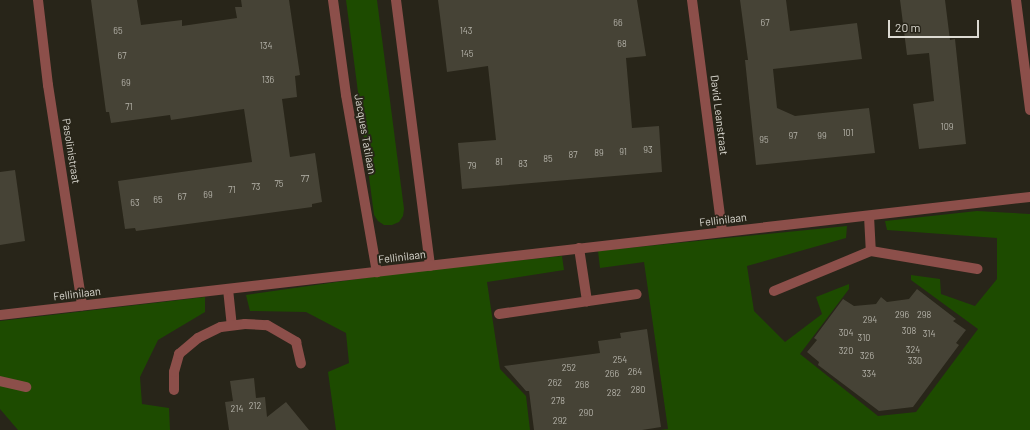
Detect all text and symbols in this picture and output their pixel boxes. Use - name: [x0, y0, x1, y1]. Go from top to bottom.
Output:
- scale bar: [890, 12, 981, 38]
- house number: 66: [613, 18, 623, 28]
- house number: 67: [761, 18, 769, 28]
- text: 20 m: [895, 20, 921, 34]
- house number: 65: [113, 26, 123, 36]
- house number: 143: [460, 26, 472, 36]
- house number: 68: [617, 39, 627, 49]
- house number: 134: [260, 41, 272, 51]
- house number: 145: [461, 49, 473, 59]
- house number: 67: [118, 51, 126, 61]
- street label: David Leanstraat: [708, 74, 730, 156]
- house number: 136: [262, 75, 274, 85]
- house number: 69: [121, 78, 131, 88]
- street label: Jacques Tatilaan: [351, 93, 379, 175]
- house number: 71: [125, 102, 133, 112]
- street label: Pasolinistraat: [59, 117, 83, 185]
- house number: 109: [941, 122, 953, 132]
- house number: 101: [842, 128, 854, 138]
- house number: 97: [789, 131, 797, 141]
- house number: 99: [817, 131, 827, 141]
- house number: 95: [759, 135, 769, 145]
- house number: 93: [643, 145, 653, 155]
- house number: 91: [619, 147, 627, 157]
- house number: 89: [594, 148, 604, 158]
- house number: 87: [569, 150, 577, 160]
- house number: 85: [543, 154, 553, 164]
- house number: 81: [495, 157, 503, 167]
- house number: 83: [518, 159, 528, 169]
- house number: 79: [468, 161, 476, 171]
- house number: 77: [301, 174, 309, 184]
- house number: 75: [275, 179, 283, 189]
- house number: 73: [252, 182, 260, 192]
- house number: 71: [228, 185, 236, 195]
- house number: 69: [203, 190, 213, 200]
- house number: 67: [178, 192, 186, 202]
- house number: 65: [153, 195, 163, 205]
- house number: 63: [130, 198, 140, 208]
- street label: Fellinilaan: [698, 211, 748, 229]
- street label: Fellinilaan: [377, 248, 427, 266]
- street label: Fellinilaan: [52, 285, 102, 303]
- house number: 296: [895, 310, 909, 320]
- house number: 298: [917, 310, 931, 320]
- house number: 294: [863, 315, 877, 325]
- house number: 308: [902, 326, 916, 336]
- house number: 304: [839, 328, 853, 338]
- house number: 314: [923, 329, 935, 339]
- house number: 310: [858, 333, 870, 343]
- house number: 324: [906, 345, 920, 355]
- house number: 320: [839, 346, 853, 356]
- house number: 326: [860, 351, 874, 361]
- house number: 254: [613, 355, 627, 365]
- house number: 330: [908, 356, 922, 366]
- house number: 252: [562, 363, 576, 373]
- house number: 264: [628, 367, 642, 377]
- house number: 266: [605, 369, 619, 379]
- house number: 334: [862, 369, 876, 379]
- house number: 262: [548, 378, 562, 388]
- house number: 268: [575, 380, 589, 390]
- house number: 280: [631, 385, 645, 395]
- house number: 282: [607, 388, 621, 398]
- house number: 278: [551, 396, 565, 406]
- house number: 212: [249, 401, 261, 411]
- house number: 214: [231, 404, 243, 414]
- house number: 290: [579, 408, 593, 418]
- house number: 292: [553, 416, 567, 426]

